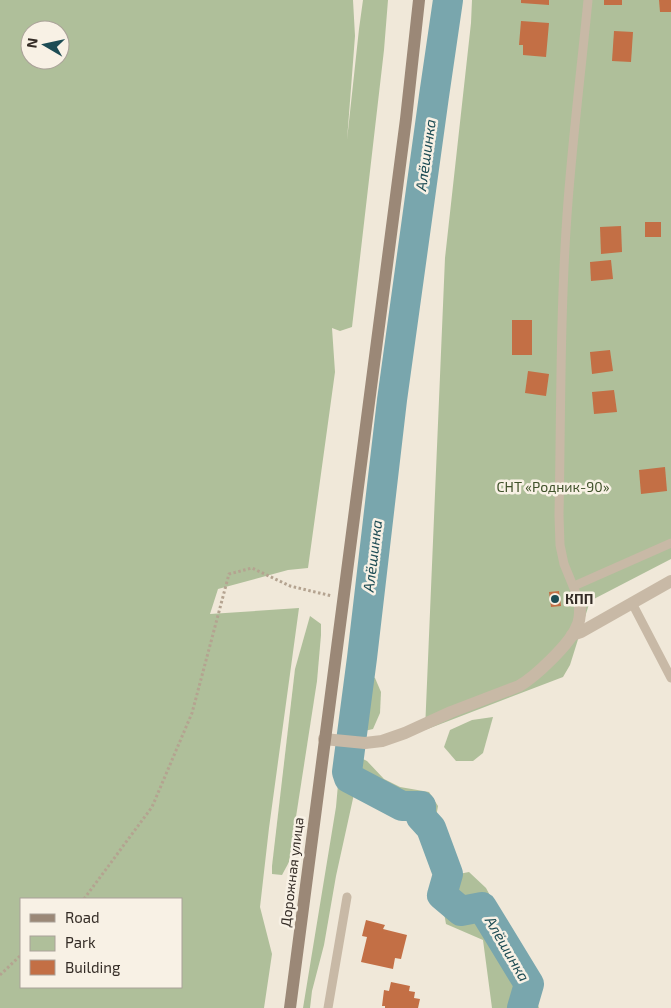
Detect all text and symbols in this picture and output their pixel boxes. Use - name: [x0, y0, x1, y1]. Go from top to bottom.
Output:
- north arrow: [20, 20, 70, 70]
- text: N: [22, 37, 41, 49]
- water label: Алёшинка: [411, 118, 439, 193]
- park label: СНТ «Родник-90»: [497, 478, 610, 495]
- water label: Алёшинка: [359, 519, 385, 594]
- place label: КПП: [565, 590, 593, 607]
- marker: КПП: [549, 593, 561, 605]
- street label: Дорожная улица: [276, 816, 307, 928]
- legend: [20, 898, 182, 988]
- text: Road: [65, 908, 100, 926]
- water label: Алёшинка: [481, 912, 534, 984]
- text: Park: [65, 933, 96, 951]
- text: Building: [65, 958, 121, 976]

